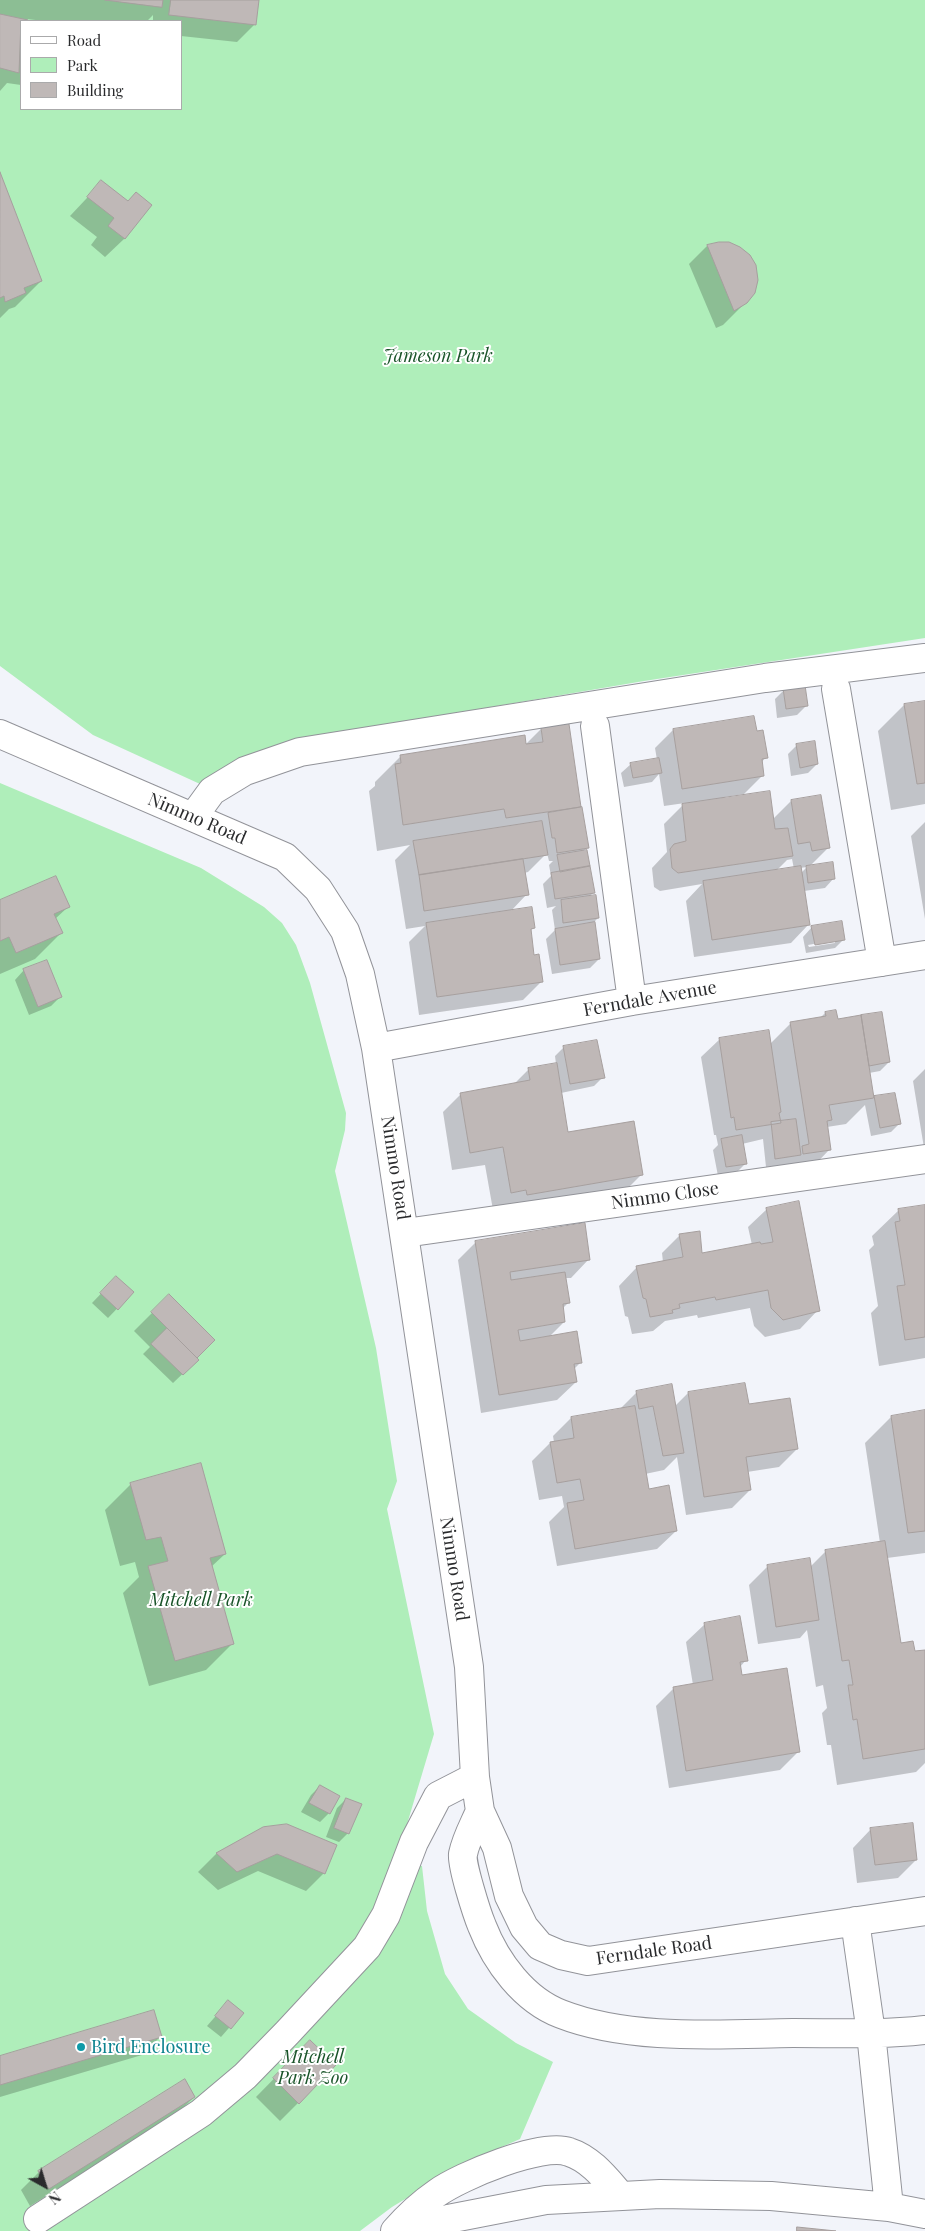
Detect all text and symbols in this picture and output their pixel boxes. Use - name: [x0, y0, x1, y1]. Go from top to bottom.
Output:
- legend: [20, 20, 182, 110]
- text: Road: [67, 30, 101, 50]
- text: Park: [67, 55, 98, 75]
- text: Building: [67, 80, 123, 100]
- park label: Jameson Park: [383, 345, 493, 367]
- street label: Nimmo Road: [144, 789, 250, 849]
- street label: Ferndale Avenue: [582, 977, 718, 1021]
- street label: Nimmo Road: [376, 1114, 414, 1222]
- street label: Nimmo Close: [610, 1178, 720, 1214]
- street label: Nimmo Road: [435, 1515, 473, 1623]
- park label: Mitchell Park: [149, 1589, 253, 1611]
- street label: Ferndale Road: [595, 1932, 713, 1970]
- place label: Bird Enclosure: [91, 2036, 211, 2058]
- marker: Bird Enclosure: [75, 2041, 87, 2053]
- park label: Mitchell Park Zoo: [278, 2046, 348, 2088]
- north arrow: [20, 2161, 70, 2211]
- text: N: [45, 2187, 65, 2209]

